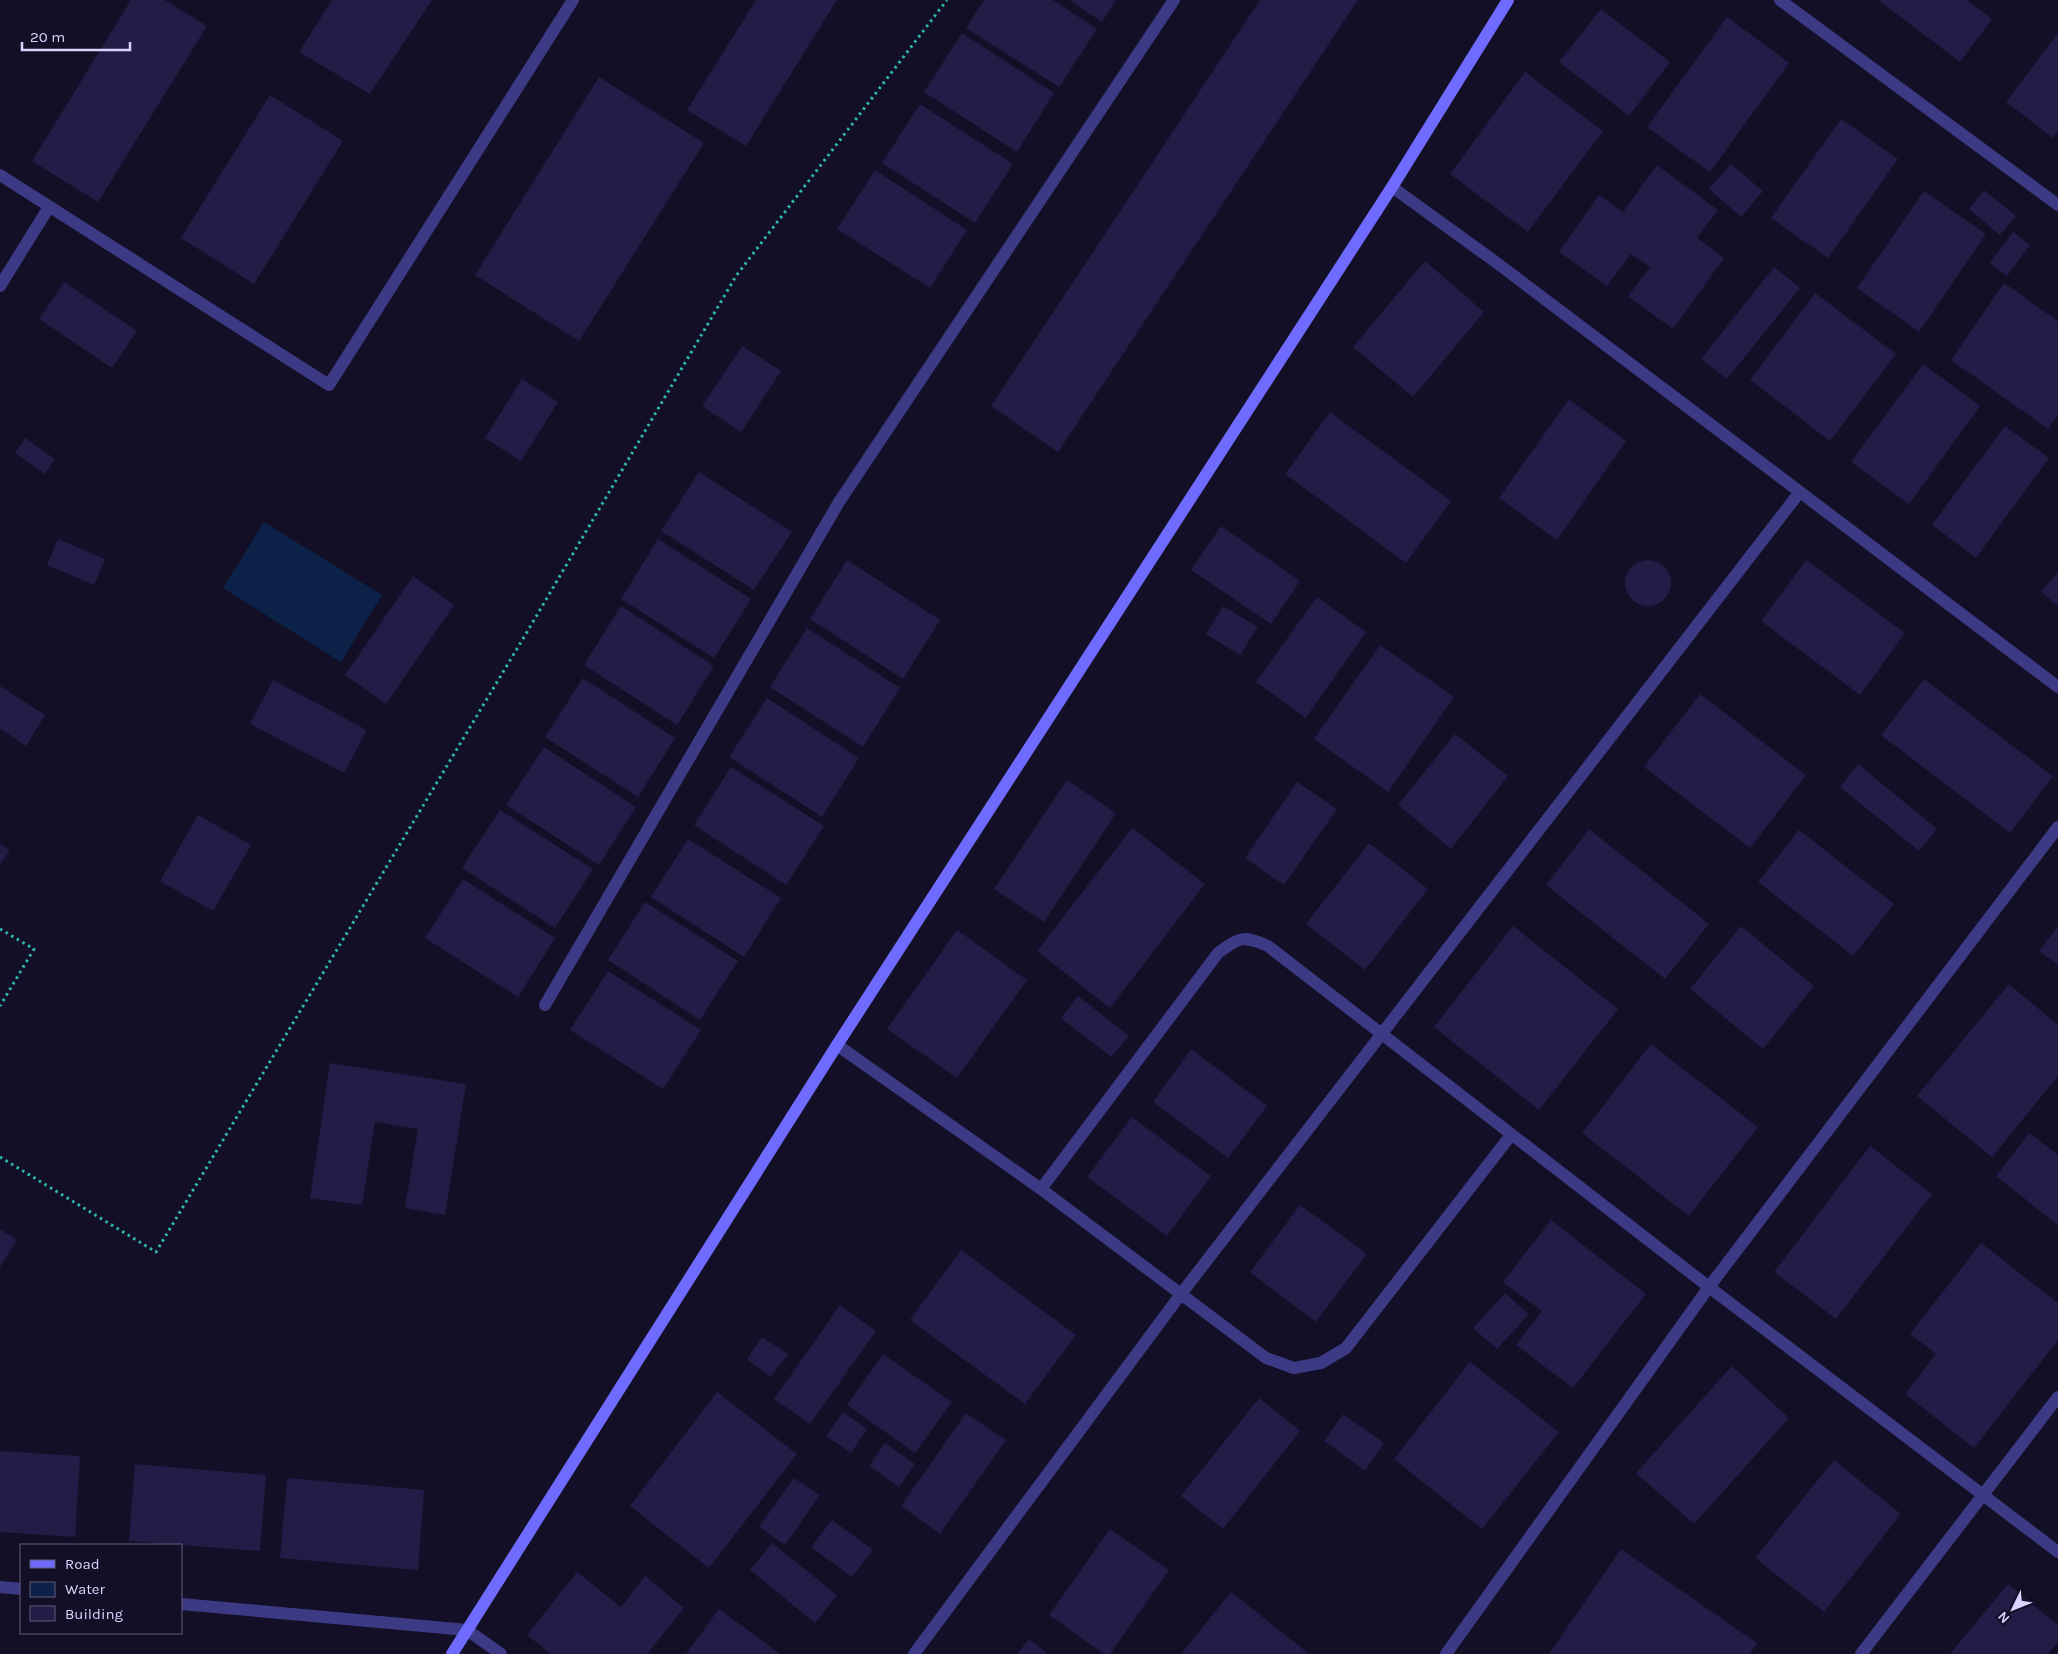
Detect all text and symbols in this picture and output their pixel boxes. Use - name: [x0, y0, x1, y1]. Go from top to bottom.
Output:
- scale bar: [22, 20, 130, 52]
- text: 20 m: [30, 28, 65, 46]
- legend: [20, 1544, 182, 1634]
- text: Road: [65, 1555, 100, 1573]
- text: Water: [65, 1580, 106, 1598]
- north arrow: [1988, 1584, 2038, 1634]
- text: Building: [65, 1605, 123, 1623]
- text: N: [1994, 1608, 2014, 1627]

